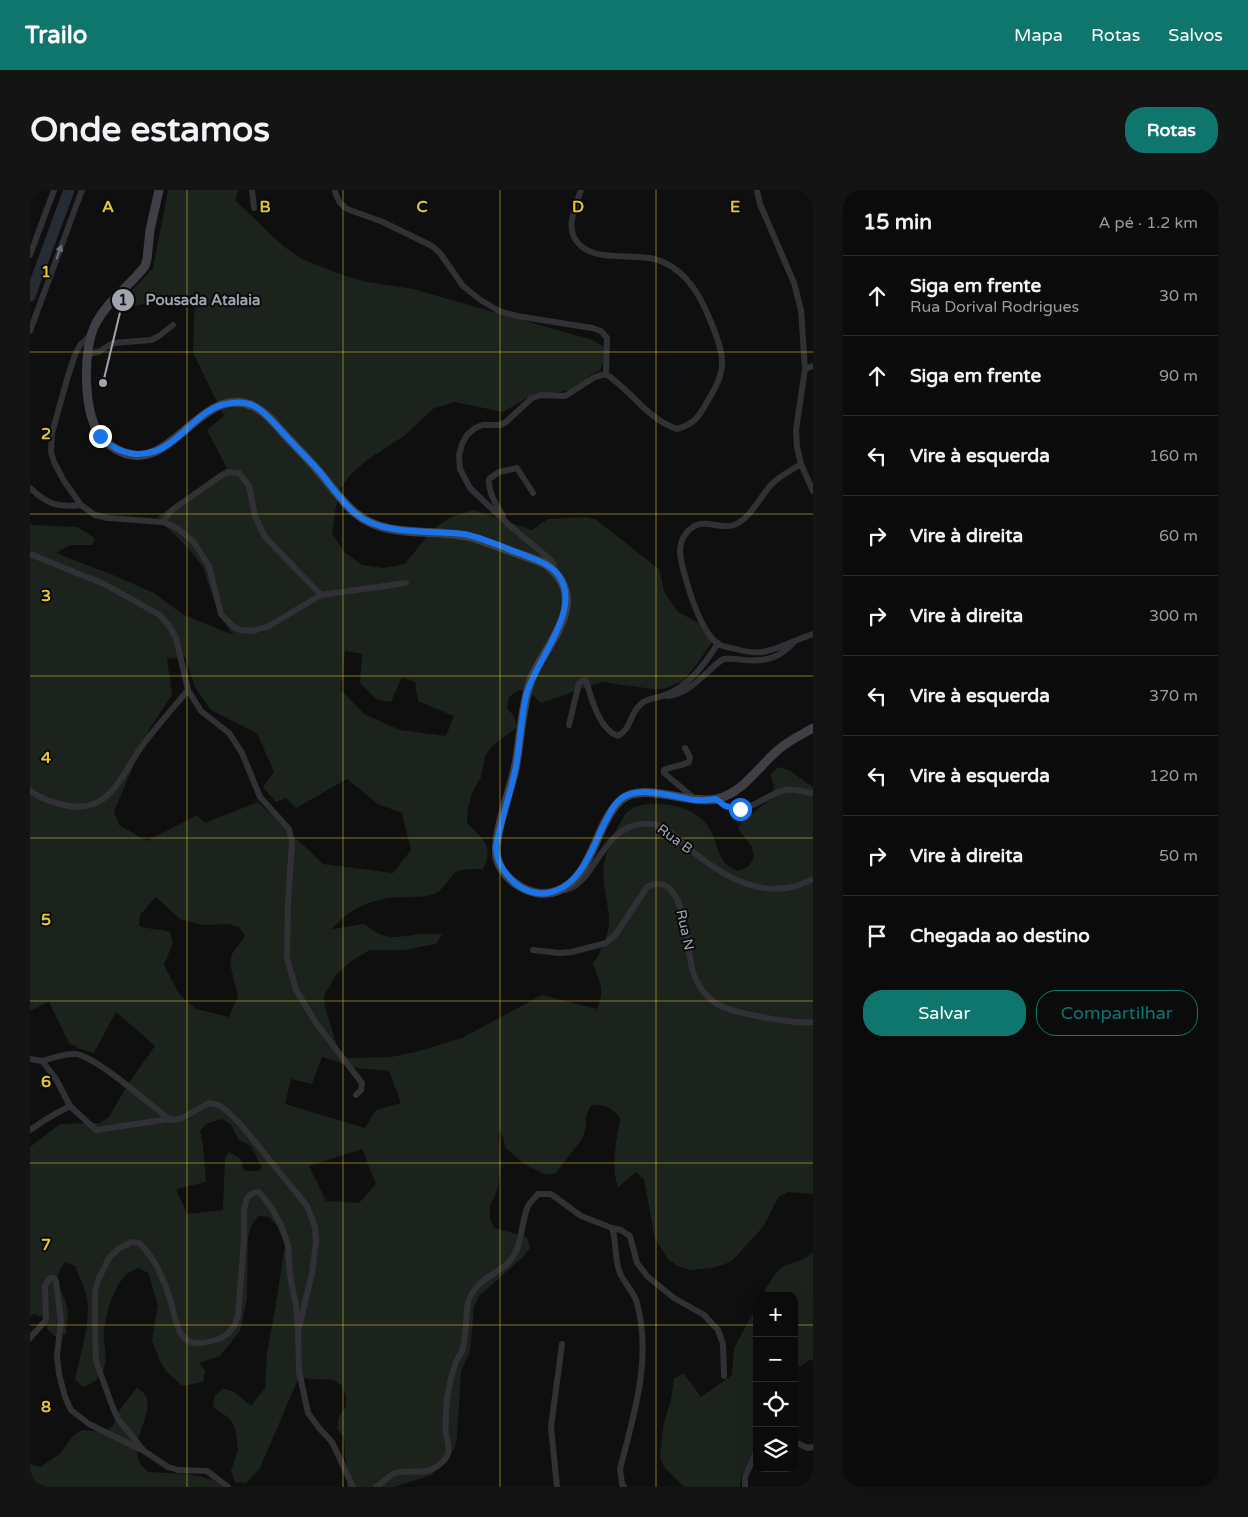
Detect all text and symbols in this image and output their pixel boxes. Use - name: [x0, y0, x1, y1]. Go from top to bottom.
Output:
- text: Trailo: [25, 21, 87, 50]
- text: Mapa: [1014, 24, 1063, 46]
- text: Rotas: [1091, 24, 1140, 46]
- text: Salvos: [1168, 24, 1223, 46]
- button: Rotas: [1125, 107, 1218, 153]
- text: Onde estamos: [30, 109, 270, 151]
- text: A: [102, 197, 114, 217]
- text: B: [259, 197, 271, 217]
- text: C: [416, 197, 428, 217]
- text: D: [572, 197, 584, 217]
- text: E: [730, 197, 740, 217]
- text: 15 min: [863, 210, 932, 235]
- text: A pé · 1.2 km: [1098, 213, 1198, 233]
- one-way arrow: [56, 245, 63, 260]
- text: 1: [41, 262, 51, 282]
- text: Siga em frente: [910, 275, 1041, 297]
- icon: ahead: [863, 282, 891, 310]
- callout: Pousada Atalaia: [110, 285, 270, 315]
- text: 30 m: [1159, 286, 1198, 306]
- text: 1: [118, 291, 128, 309]
- text: Pousada Atalaia: [146, 291, 260, 309]
- text: Rua Dorival Rodrigues: [910, 297, 1079, 317]
- icon: ahead: [863, 362, 891, 390]
- text: Siga em frente: [910, 365, 1041, 387]
- text: 90 m: [1159, 366, 1198, 386]
- text: 2: [41, 424, 51, 444]
- route end: [89, 425, 112, 448]
- icon: left: [863, 442, 891, 470]
- text: Vire à esquerda: [910, 445, 1050, 467]
- text: 160 m: [1149, 446, 1198, 466]
- icon: right: [863, 522, 891, 550]
- text: Vire à direita: [910, 525, 1023, 547]
- text: 60 m: [1159, 526, 1198, 546]
- text: 3: [41, 586, 51, 606]
- icon: right: [863, 602, 891, 630]
- text: Vire à direita: [910, 605, 1023, 627]
- text: 300 m: [1149, 606, 1198, 626]
- icon: left: [863, 682, 891, 710]
- text: Vire à esquerda: [910, 685, 1050, 707]
- text: 370 m: [1149, 686, 1198, 706]
- text: 4: [41, 748, 51, 768]
- icon: left: [863, 762, 891, 790]
- text: Vire à esquerda: [910, 765, 1050, 787]
- text: 120 m: [1149, 766, 1198, 786]
- route start: [729, 798, 752, 821]
- street label: Rua B: [654, 820, 696, 858]
- icon: right: [863, 842, 891, 870]
- text: Vire à direita: [910, 845, 1023, 867]
- text: 50 m: [1159, 846, 1198, 866]
- street label: Rua N: [672, 908, 698, 952]
- text: 5: [41, 910, 51, 930]
- icon: arrive: [863, 922, 891, 950]
- text: Chegada ao destino: [910, 925, 1090, 947]
- button: Salvar: [863, 990, 1026, 1036]
- button: Compartilhar: [1036, 990, 1198, 1036]
- text: 6: [41, 1072, 51, 1092]
- text: 7: [41, 1235, 51, 1255]
- map controls: [753, 1292, 798, 1472]
- button: +: [753, 1292, 798, 1337]
- button: −: [753, 1337, 798, 1382]
- button: locate: [753, 1382, 798, 1427]
- text: 8: [41, 1397, 51, 1417]
- button: layers: [753, 1427, 798, 1472]

